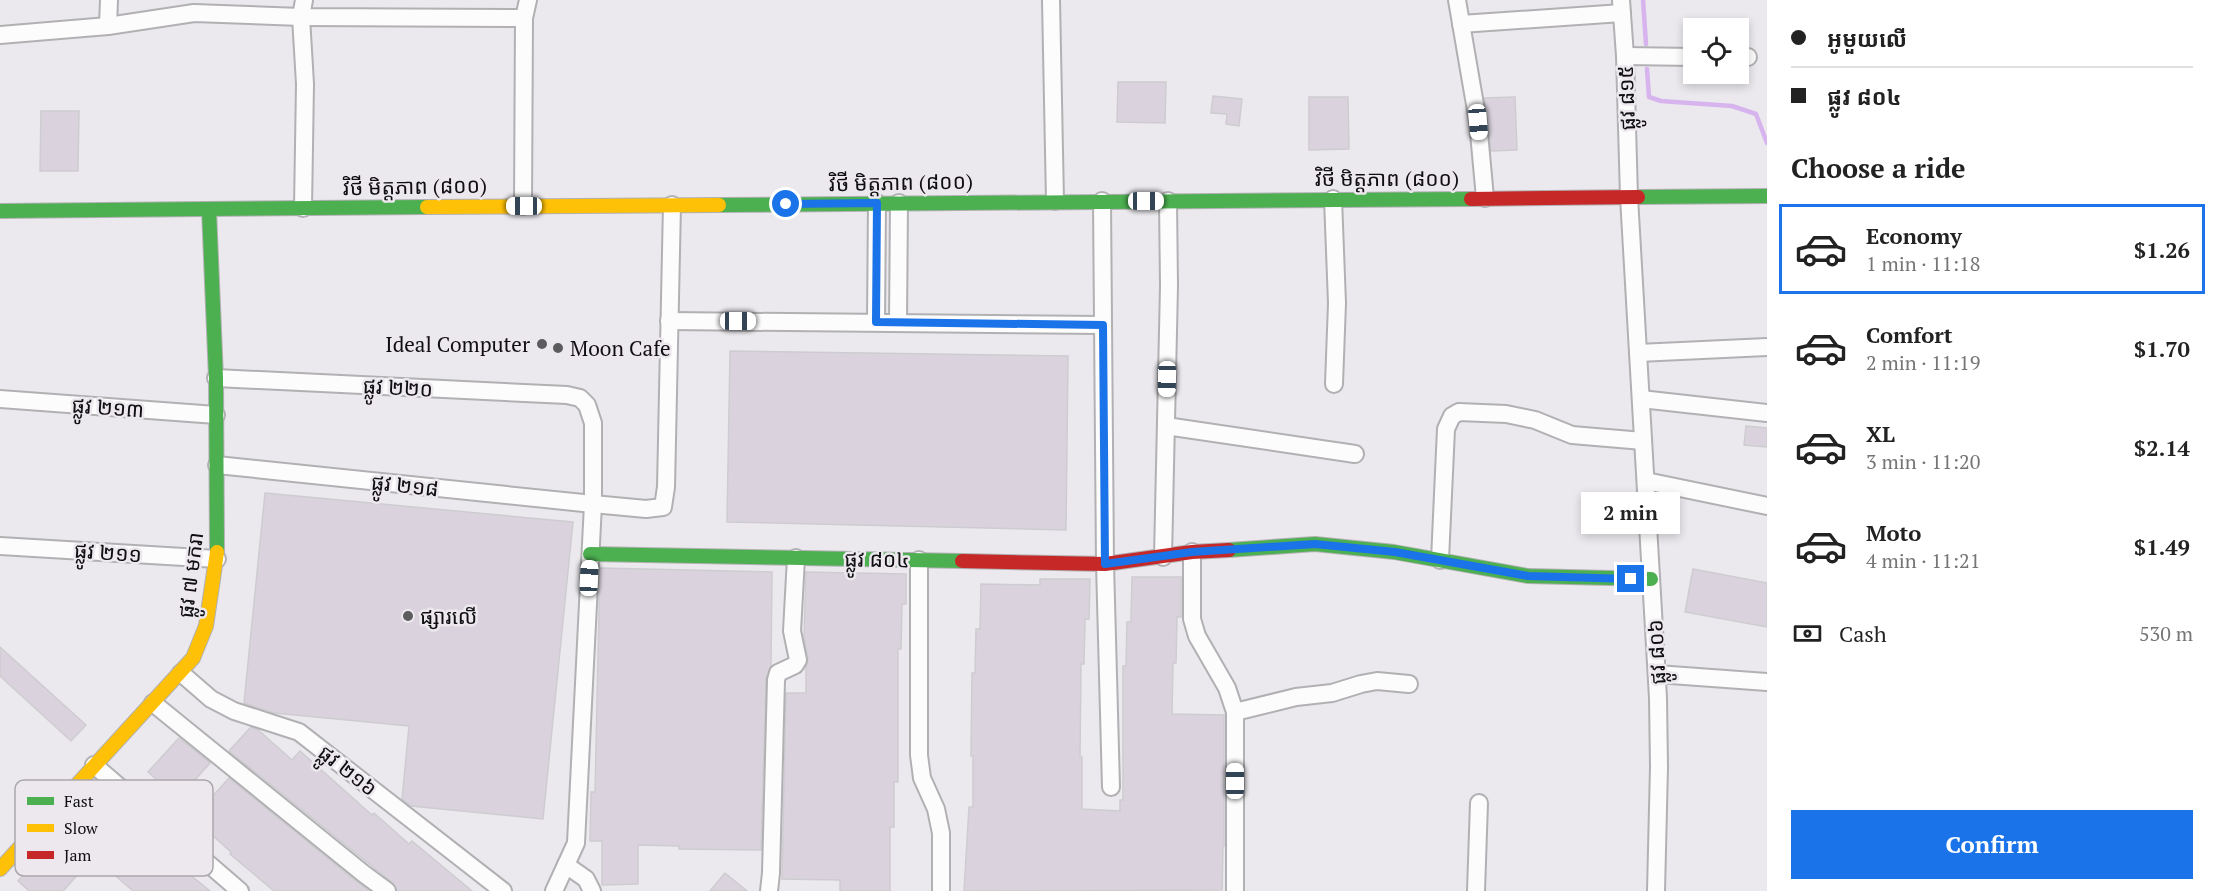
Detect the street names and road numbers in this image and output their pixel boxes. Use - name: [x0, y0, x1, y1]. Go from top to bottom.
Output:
- street label: ផ្លូវ ៨១៥: [1611, 65, 1647, 131]
- street label: វិថី មិត្តភាព (៨០០): [1314, 164, 1459, 193]
- street label: វិថី មិត្តភាព (៨០០): [828, 167, 973, 198]
- street label: វិថី មិត្តភាព (៨០០): [342, 171, 487, 202]
- street label: ផ្លូវ ២២០: [362, 371, 434, 409]
- street label: ផ្លូវ ២១៣: [70, 391, 145, 430]
- street label: ផ្លូវ ២១៨: [369, 468, 440, 509]
- street label: ផ្លូវ ៧ មករា: [171, 530, 215, 620]
- street label: ផ្លូវ ២១១: [73, 536, 143, 575]
- street label: ផ្លូវ ៨០៤: [844, 544, 910, 580]
- street label: ផ្លូវ ៨០៦: [1640, 618, 1678, 685]
- street label: ផ្លូវ ២១៦: [309, 738, 383, 807]

